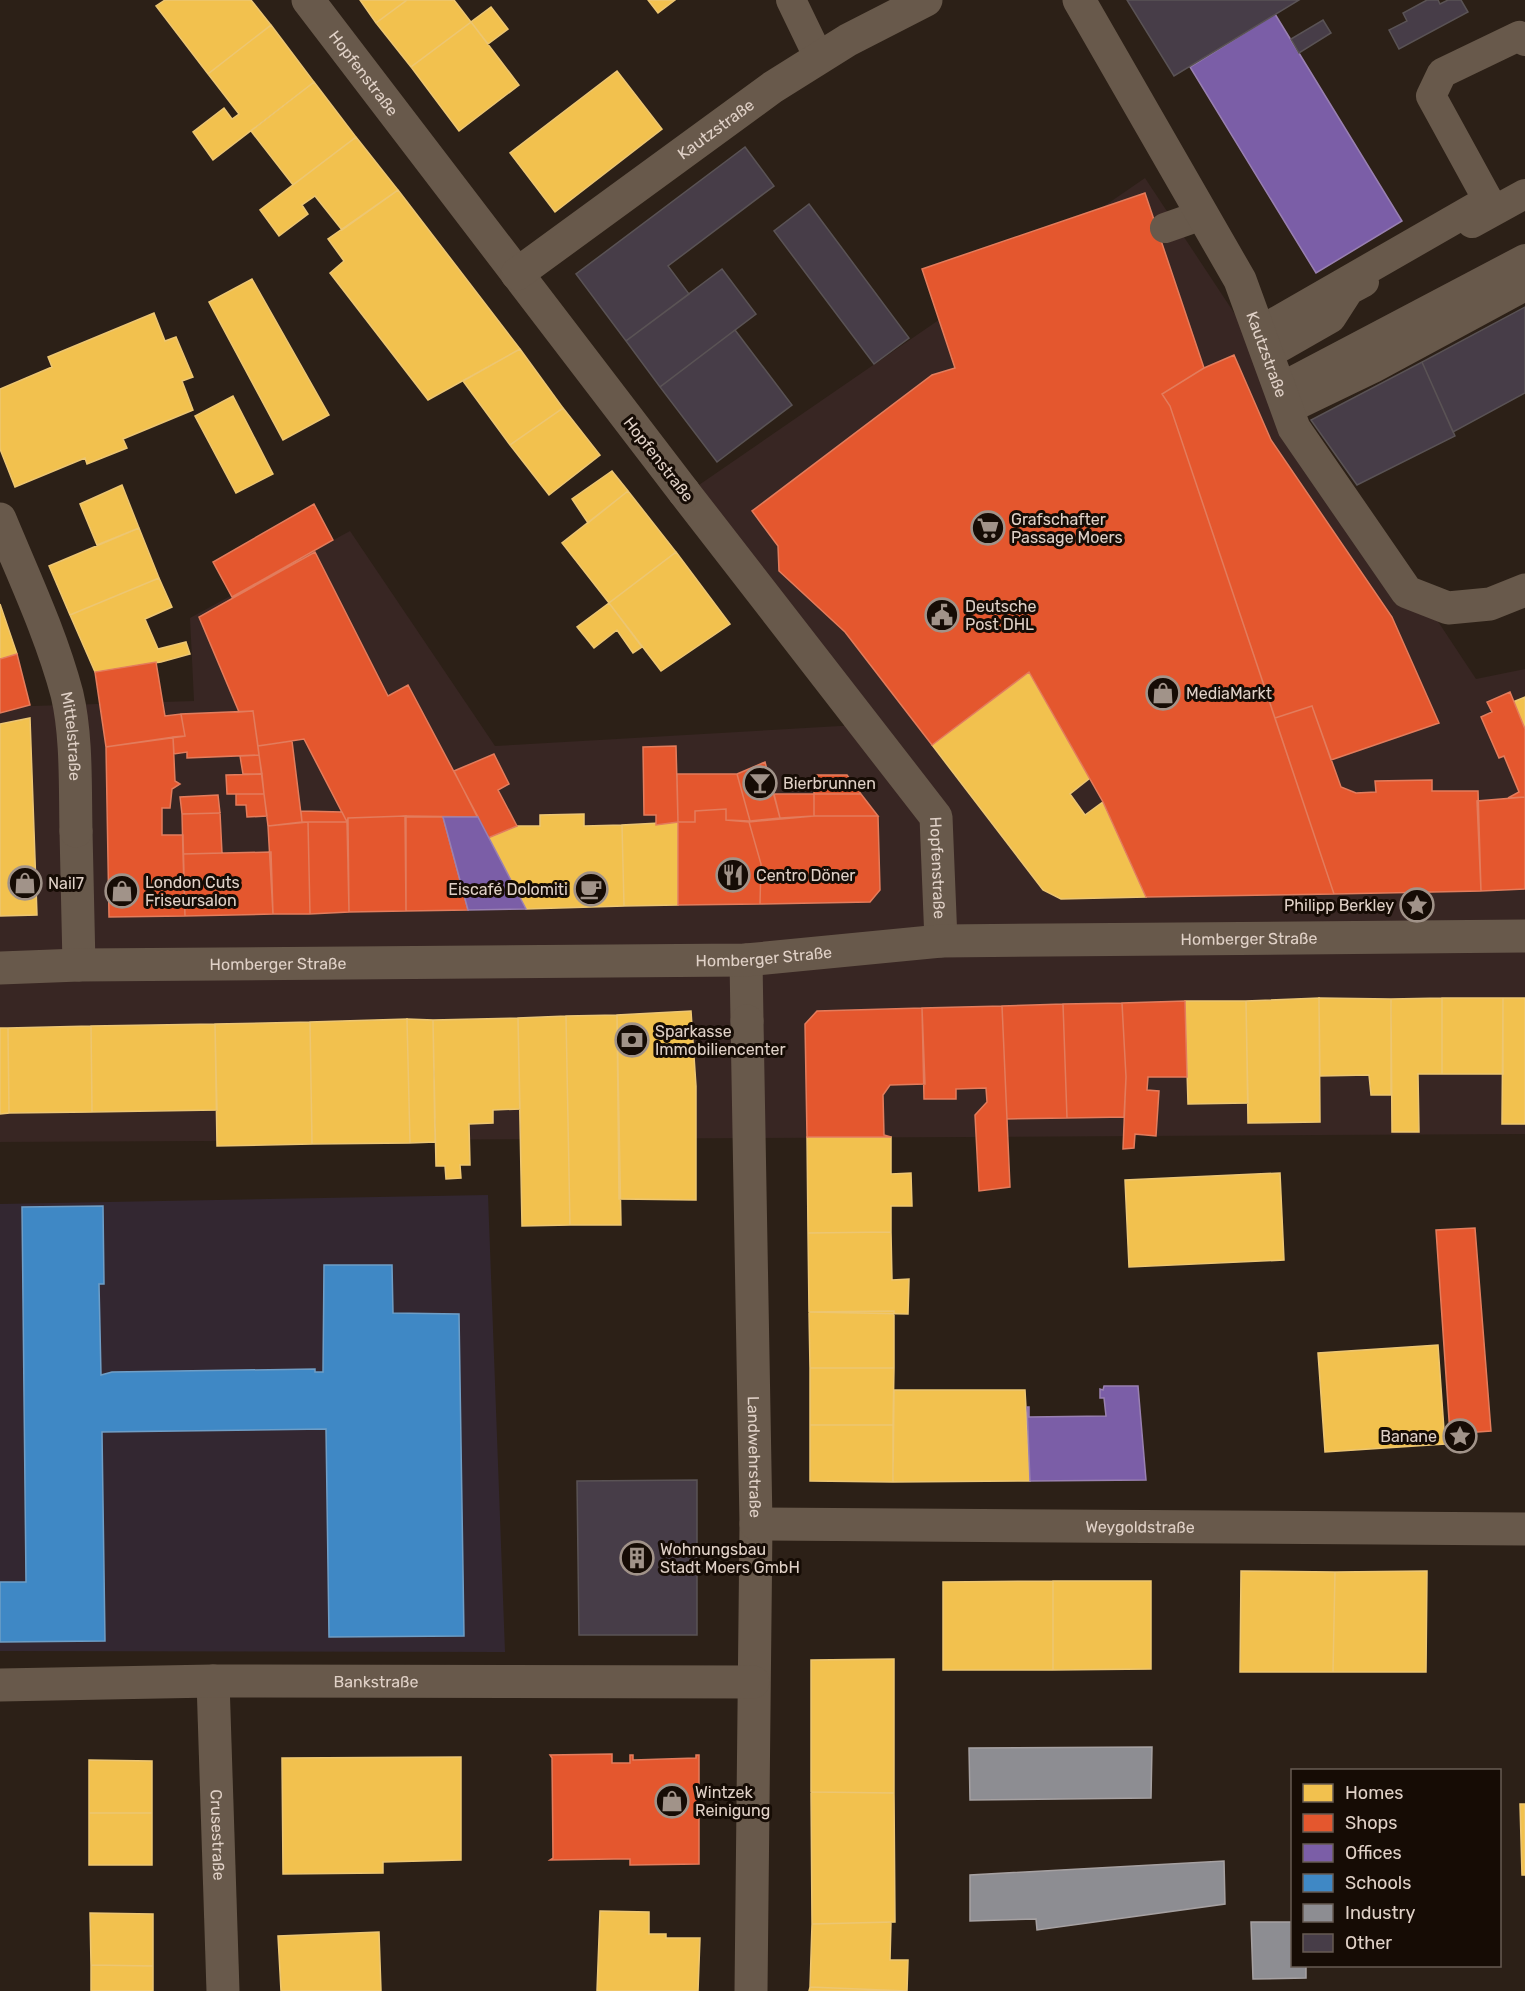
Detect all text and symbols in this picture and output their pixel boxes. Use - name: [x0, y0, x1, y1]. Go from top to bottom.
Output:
- street label: Hopfenstraße: [325, 27, 402, 120]
- street label: Kautzstraße: [674, 95, 758, 164]
- street label: Kautzstraße: [1242, 309, 1291, 400]
- street label: Hopfenstraße: [620, 413, 698, 505]
- supermarket icon: Grafschafter Passage Moers: [970, 510, 1006, 546]
- place label: Grafschafter Passage Moers: [1011, 510, 1123, 547]
- public building icon: Deutsche Post DHL: [924, 597, 960, 633]
- place label: Deutsche Post DHL: [965, 597, 1037, 634]
- shop icon: MediaMarkt: [1145, 675, 1181, 711]
- place label: MediaMarkt: [1186, 684, 1272, 703]
- street label: Mittelstraße: [57, 690, 84, 781]
- bar icon: Bierbrunnen: [742, 765, 778, 801]
- place label: Bierbrunnen: [783, 774, 876, 793]
- street label: Hopfenstraße: [926, 816, 949, 919]
- restaurant icon: Centro Döner: [715, 857, 751, 893]
- shop icon: Nail7: [7, 865, 43, 901]
- place label: Centro Döner: [756, 866, 855, 885]
- cafe icon: Eiscafé Dolomiti: [573, 871, 609, 907]
- shop icon: London Cuts Friseursalon: [104, 873, 140, 909]
- place label: London Cuts Friseursalon: [145, 873, 240, 910]
- place label: Nail7: [48, 874, 84, 893]
- place label: Eiscafé Dolomiti: [448, 880, 568, 899]
- place icon: Philipp Berkley: [1399, 887, 1435, 923]
- place label: Philipp Berkley: [1284, 896, 1394, 915]
- street label: Homberger Straße: [1180, 929, 1318, 949]
- street label: Homberger Straße: [695, 943, 833, 970]
- street label: Homberger Straße: [209, 954, 346, 974]
- bank icon: Sparkasse Immobiliencenter: [614, 1022, 650, 1058]
- place label: Sparkasse Immobiliencenter: [655, 1022, 785, 1059]
- street label: Landwehrstraße: [744, 1396, 765, 1518]
- place icon: Banane: [1442, 1418, 1478, 1454]
- place label: Banane: [1380, 1427, 1437, 1446]
- street label: Weygoldstraße: [1085, 1517, 1195, 1537]
- building icon: Wohnungsbau Stadt Moers GmbH: [619, 1540, 655, 1576]
- place label: Wohnungsbau Stadt Moers GmbH: [660, 1540, 800, 1577]
- street label: Bankstraße: [333, 1672, 419, 1691]
- legend: [1291, 1769, 1501, 1967]
- text: Homes: [1345, 1782, 1403, 1804]
- shop icon: Wintzek Reinigung: [654, 1783, 690, 1819]
- place label: Wintzek Reinigung: [695, 1783, 770, 1820]
- street label: Crusestraße: [207, 1789, 228, 1881]
- text: Shops: [1345, 1812, 1397, 1834]
- text: Offices: [1345, 1842, 1402, 1864]
- text: Schools: [1345, 1872, 1411, 1894]
- text: Industry: [1345, 1902, 1415, 1924]
- text: Other: [1345, 1932, 1392, 1954]

